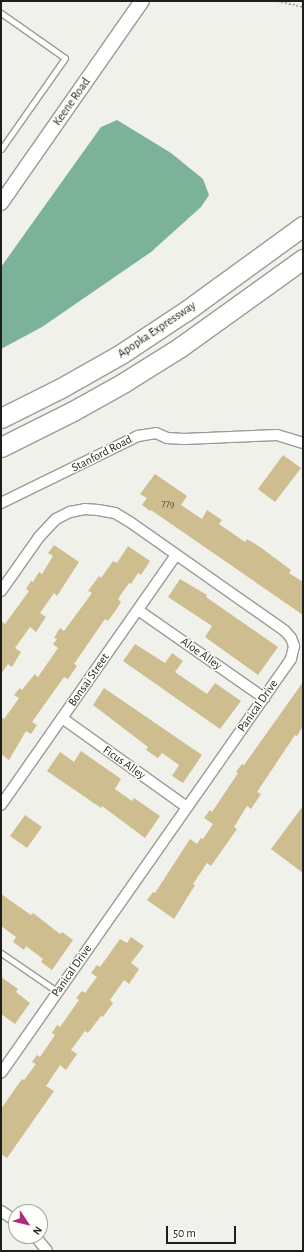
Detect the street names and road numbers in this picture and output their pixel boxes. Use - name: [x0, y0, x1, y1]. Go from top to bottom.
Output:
- street label: Keene Road: [50, 75, 94, 129]
- street label: Apopka Expressway: [115, 299, 199, 361]
- street label: Stanford Road: [69, 433, 135, 475]
- street label: Aloe Alley: [178, 635, 224, 673]
- street label: Bonsai Street: [65, 651, 113, 709]
- street label: Panical Drive: [235, 677, 281, 735]
- street label: Ficus Alley: [100, 743, 148, 783]
- street label: Panical Drive: [49, 942, 95, 1000]

